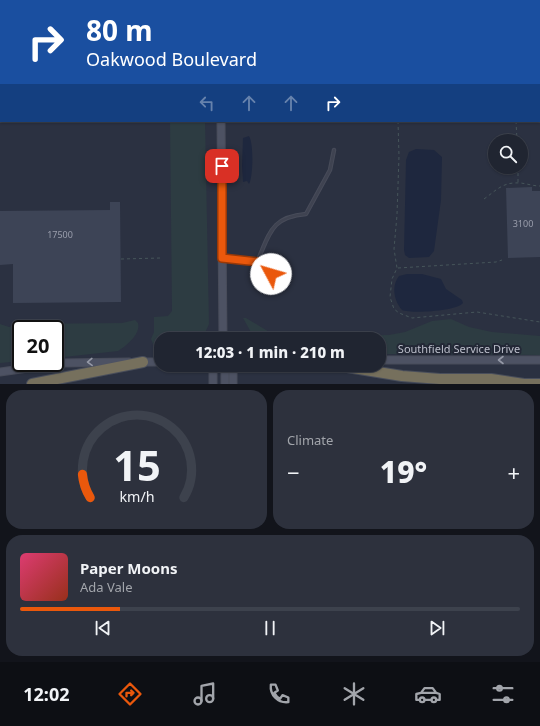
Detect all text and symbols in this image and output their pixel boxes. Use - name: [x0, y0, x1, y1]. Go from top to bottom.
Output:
- text: 80 m: [86, 11, 153, 49]
- icon: right: [20, 16, 72, 68]
- text: Oakwood Boulevard: [86, 47, 257, 71]
- icon: left: [196, 92, 218, 114]
- icon: ahead: [238, 92, 260, 114]
- icon: ahead: [280, 92, 302, 114]
- icon: right: [322, 92, 344, 114]
- map controls: [488, 134, 528, 174]
- button: search: [488, 134, 528, 174]
- pin: [205, 149, 239, 183]
- icon: arrive: [211, 155, 233, 177]
- house number: 3100: [513, 217, 533, 230]
- house number: 17500: [47, 228, 73, 241]
- position arrow: [250, 253, 292, 295]
- speed limit sign: 20: [12, 320, 64, 372]
- street label: Southfield Service Drive: [398, 341, 520, 356]
- text: 12:03 · 1 min · 210 m: [195, 342, 345, 362]
- one-way arrow: [498, 356, 504, 364]
- one-way arrow: [87, 357, 93, 366]
- text: Climate: [287, 431, 333, 449]
- text: 15: [113, 436, 160, 492]
- text: 19°: [380, 451, 427, 492]
- text: −: [287, 457, 300, 487]
- text: +: [507, 457, 520, 487]
- text: km/h: [119, 486, 154, 505]
- text: Paper Moons: [80, 558, 178, 578]
- text: Ada Vale: [80, 578, 133, 596]
- icon: previous: [92, 617, 114, 639]
- icon: pause: [259, 617, 281, 639]
- icon: next: [426, 617, 448, 639]
- icon: directions: [116, 680, 144, 708]
- icon: music: [191, 680, 219, 708]
- icon: phone: [265, 680, 293, 708]
- icon: climate: [340, 680, 368, 708]
- icon: car: [414, 680, 442, 708]
- icon: filters: [489, 680, 517, 708]
- text: 12:02: [23, 682, 70, 706]

